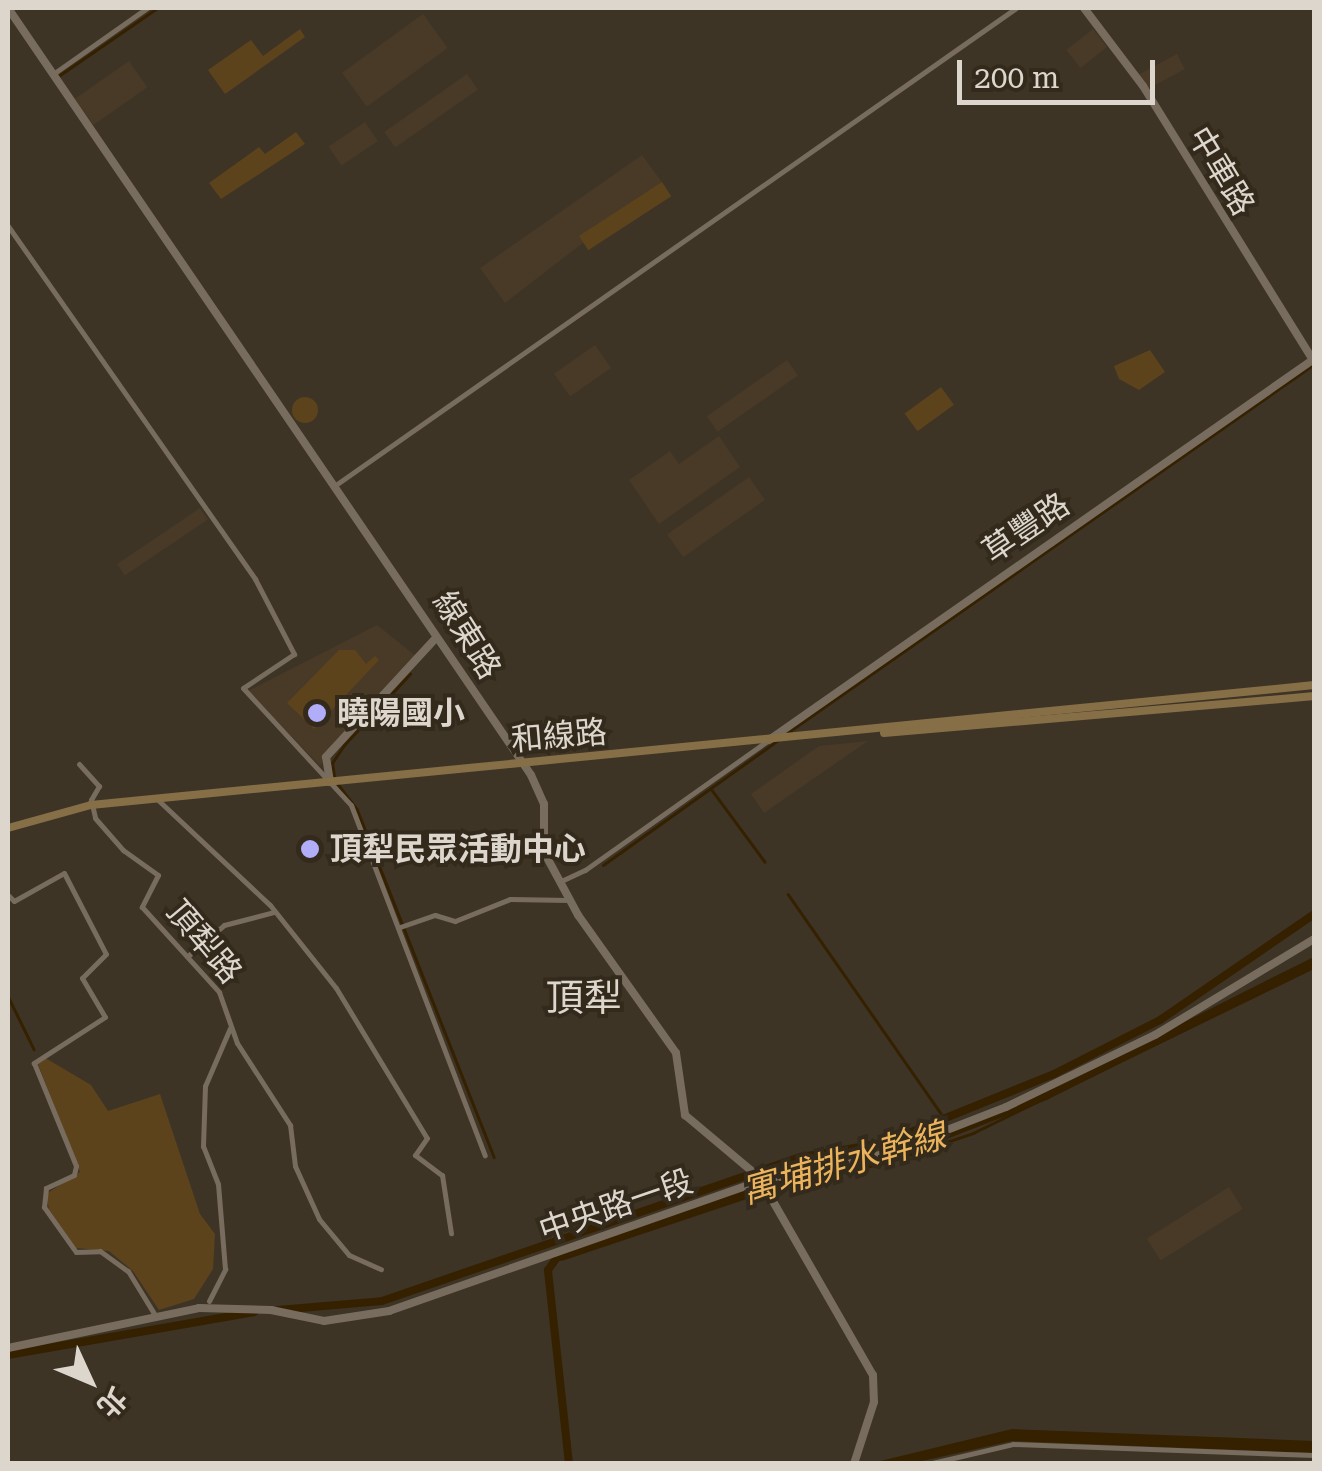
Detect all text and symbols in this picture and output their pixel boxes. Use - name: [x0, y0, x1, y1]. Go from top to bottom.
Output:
- scale bar: [962, 40, 1160, 102]
- text: 200 m: [974, 60, 1059, 95]
- street label: 中車路: [1180, 120, 1262, 222]
- street label: 草豐路: [975, 485, 1077, 571]
- street label: 線東路: [425, 584, 509, 686]
- place label: 曉陽國小: [337, 694, 465, 732]
- marker: 曉陽國小: [306, 702, 328, 724]
- street label: 和線路: [510, 713, 608, 759]
- place label: 頂犁民眾活動中心: [330, 830, 586, 868]
- marker: 頂犁民眾活動中心: [299, 838, 321, 860]
- street label: 頂犁路: [158, 893, 250, 991]
- district label: 頂犁: [546, 976, 622, 1022]
- water label: 寓埔排水幹線: [737, 1115, 951, 1213]
- street label: 中央路一段: [534, 1162, 698, 1250]
- north arrow: [40, 1331, 140, 1431]
- text: 北: [90, 1381, 134, 1424]

